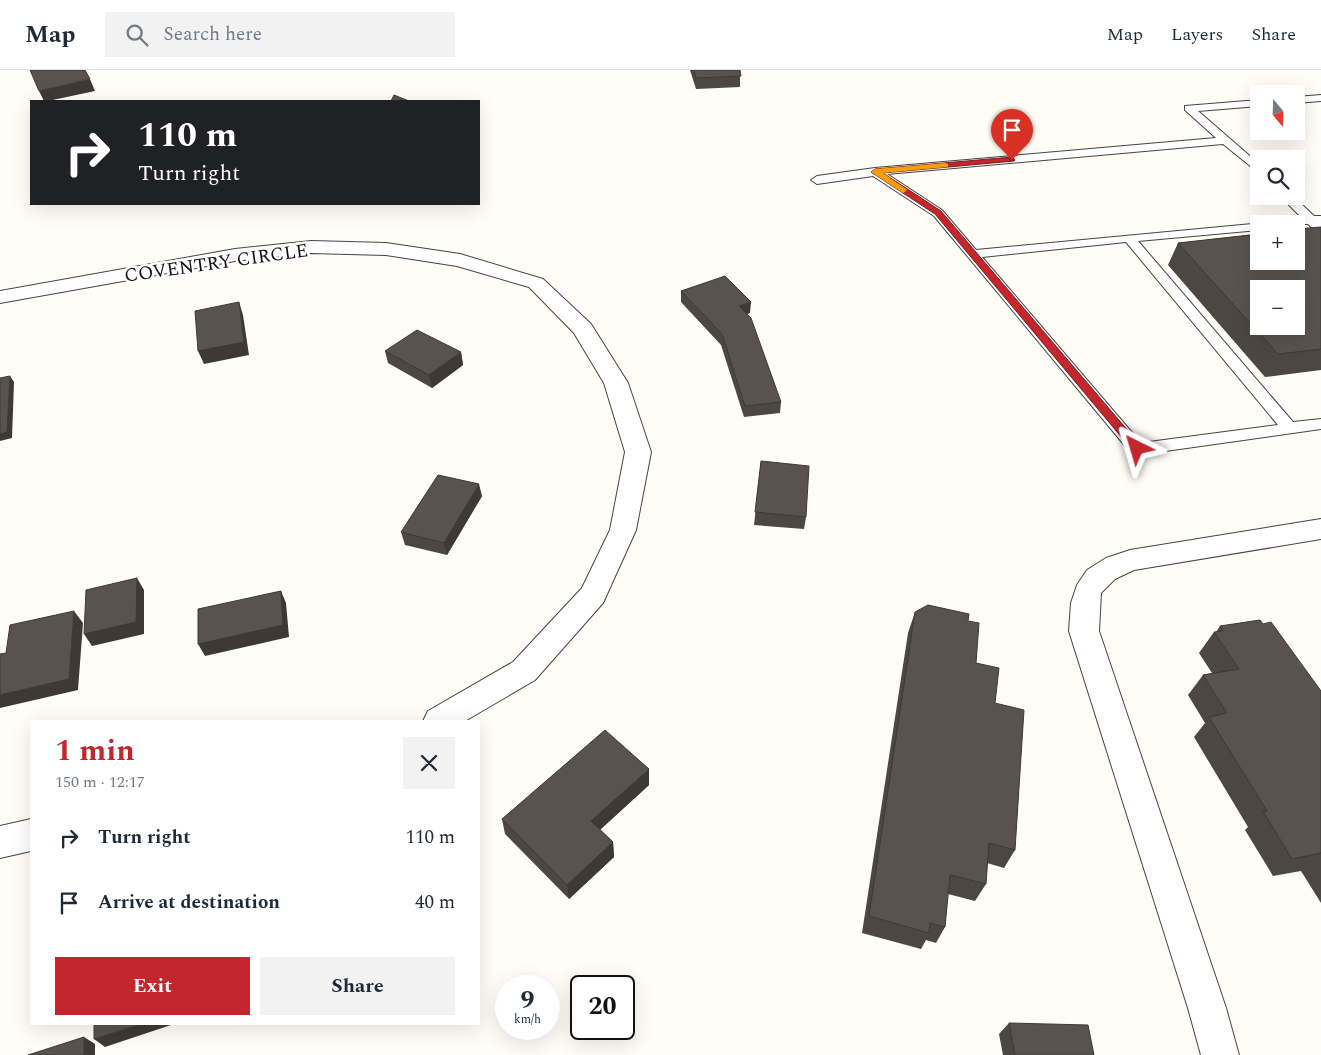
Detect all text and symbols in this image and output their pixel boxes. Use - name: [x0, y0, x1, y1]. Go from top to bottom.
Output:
- search box: [105, 12, 455, 57]
- text: Map: [25, 17, 75, 53]
- text: Search here: [163, 20, 262, 49]
- icon: search: [123, 21, 151, 49]
- text: Map: [1107, 21, 1143, 48]
- text: Layers: [1171, 21, 1223, 48]
- text: Share: [1251, 21, 1296, 48]
- north arrow: [1250, 85, 1305, 140]
- map controls: [1250, 85, 1305, 335]
- text: 110 m: [138, 109, 237, 162]
- pin: [991, 109, 1033, 160]
- icon: arrive: [998, 116, 1026, 144]
- icon: right: [55, 120, 120, 185]
- button: search: [1250, 150, 1305, 205]
- text: Turn right: [138, 157, 240, 190]
- button: +: [1250, 215, 1305, 270]
- street label: COVENTRY CIRCLE: [123, 236, 310, 291]
- button: −: [1250, 280, 1305, 335]
- position arrow: [1110, 421, 1162, 473]
- text: 1 min: [55, 728, 135, 774]
- button: close: [403, 737, 455, 789]
- text: 150 m · 12:17: [55, 770, 145, 794]
- text: Turn right: [98, 823, 191, 852]
- text: 110 m: [405, 823, 455, 852]
- icon: right: [55, 824, 83, 852]
- text: Arrive at destination: [98, 888, 280, 917]
- text: 40 m: [415, 888, 455, 917]
- icon: arrive: [55, 889, 83, 917]
- button: Exit: [55, 957, 250, 1015]
- button: Share: [260, 957, 455, 1015]
- speed limit sign: 20: [570, 975, 635, 1040]
- text: 9: [520, 982, 535, 1020]
- text: km/h: [514, 1010, 541, 1029]

